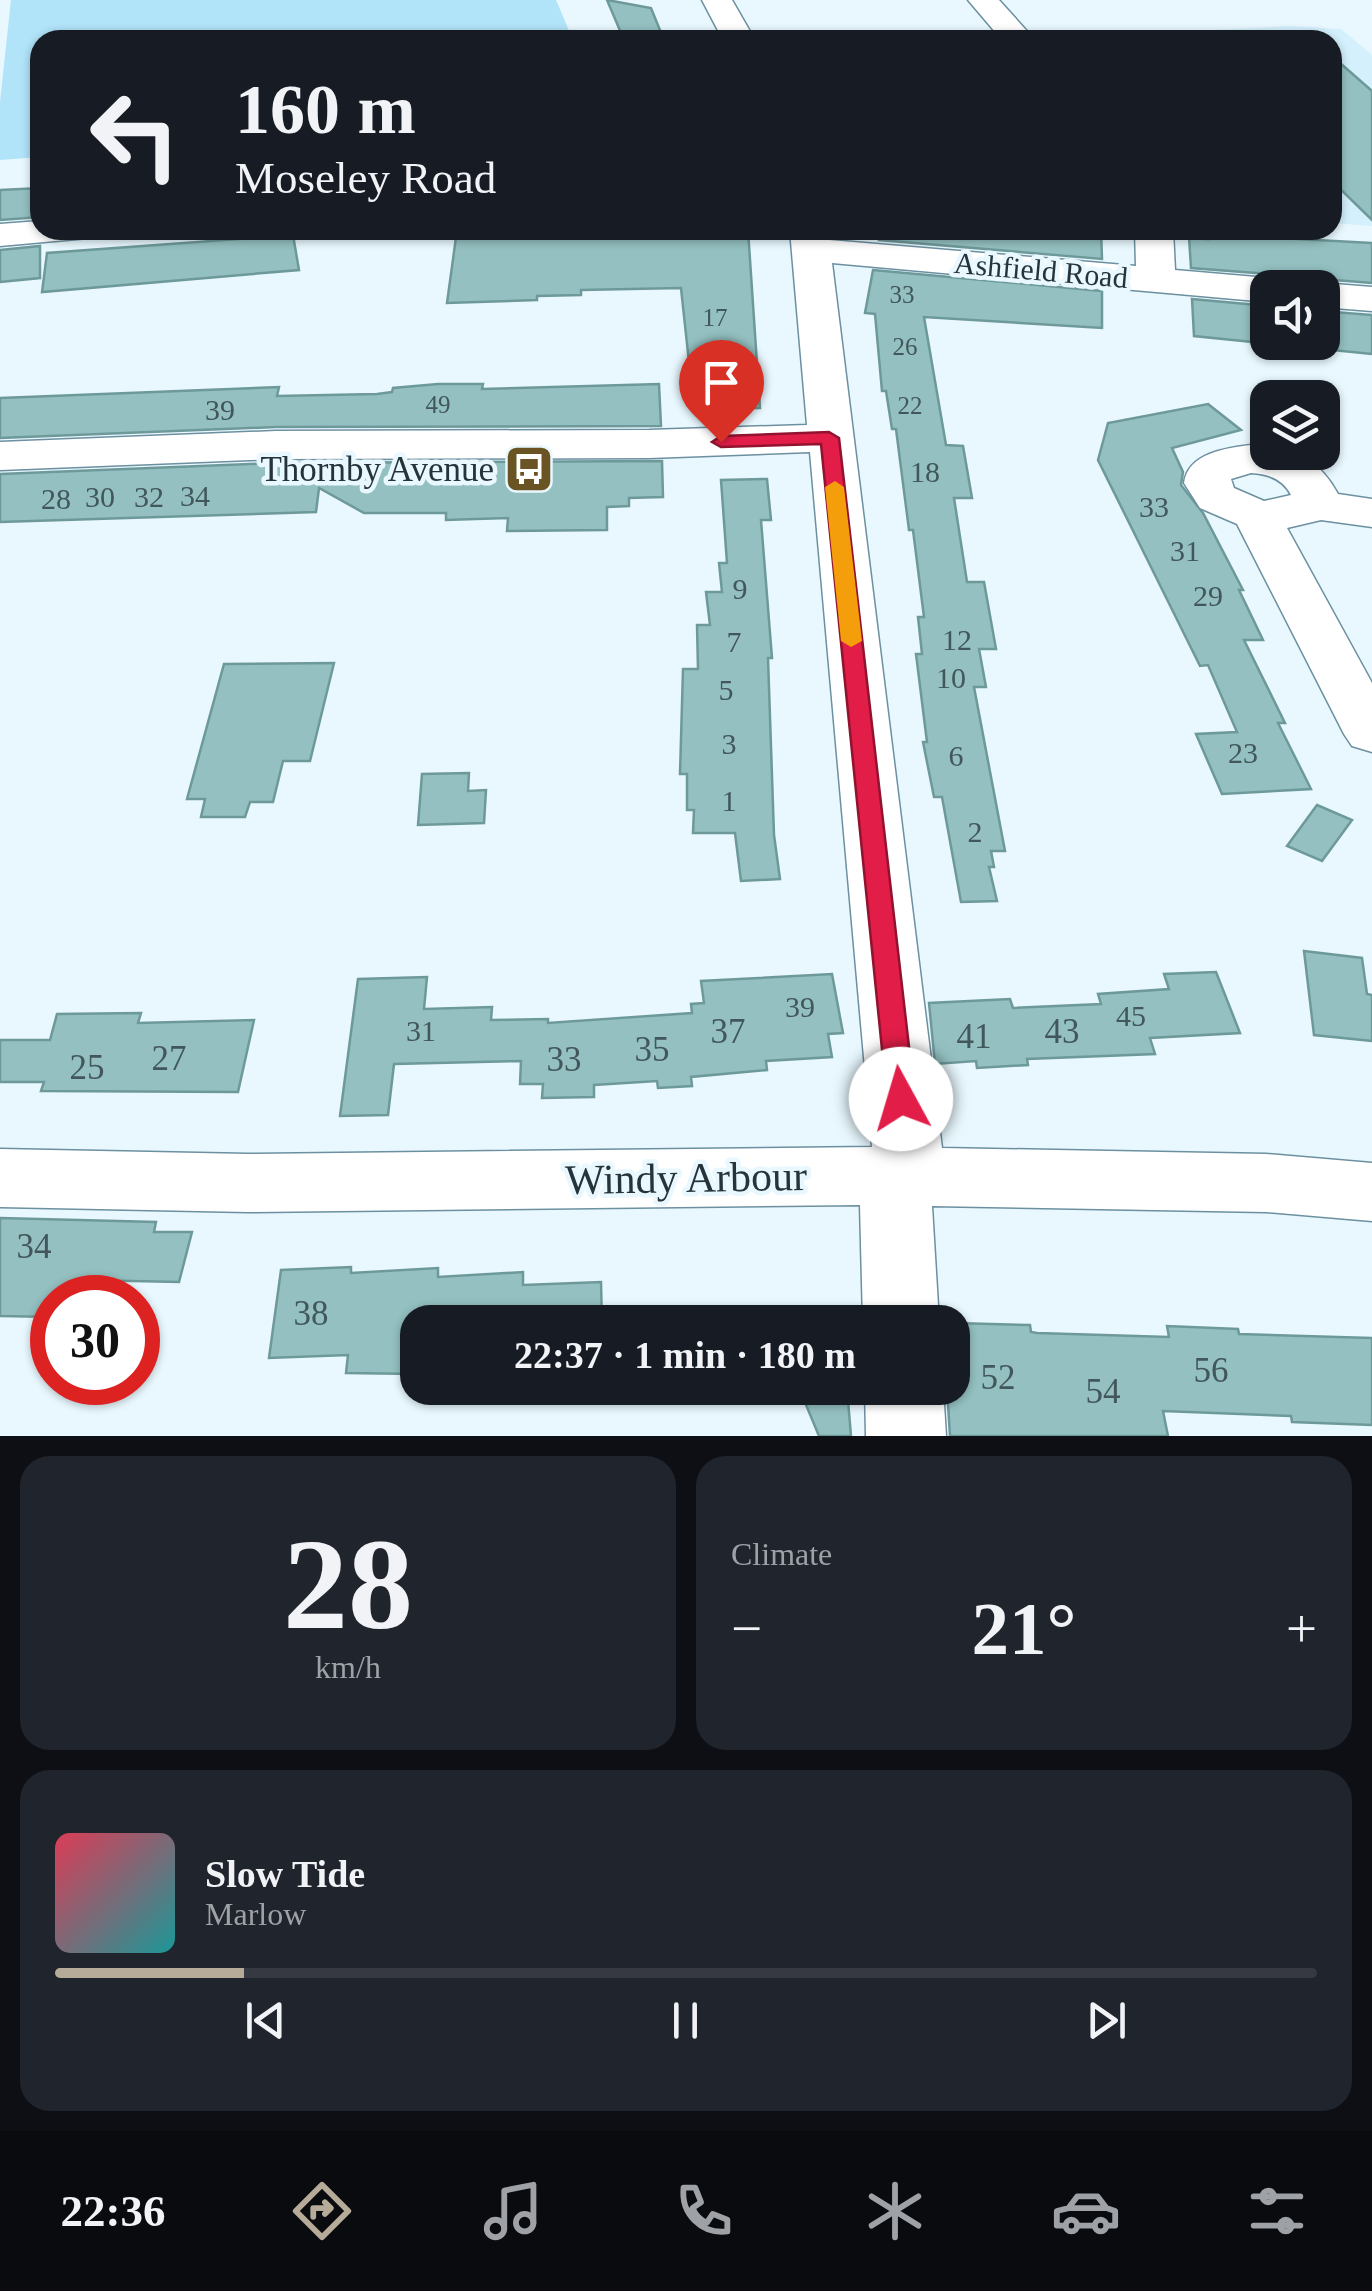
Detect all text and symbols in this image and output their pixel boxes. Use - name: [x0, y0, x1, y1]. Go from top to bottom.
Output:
- icon: left: [70, 70, 200, 200]
- text: 160 m: [235, 71, 416, 148]
- text: Moseley Road: [235, 153, 496, 203]
- street label: Ashfield Road: [953, 246, 1129, 294]
- map controls: [1250, 270, 1340, 470]
- button: sound: [1250, 270, 1340, 360]
- house number: 33: [890, 281, 915, 308]
- house number: 17: [703, 304, 728, 331]
- house number: 26: [893, 333, 918, 360]
- pin: [679, 340, 764, 443]
- icon: arrive: [694, 355, 749, 410]
- button: layers: [1250, 380, 1340, 470]
- house number: 49: [426, 391, 451, 418]
- house number: 22: [898, 392, 923, 419]
- house number: 39: [205, 393, 235, 426]
- bus stop icon: Thornby Avenue: [503, 443, 555, 495]
- place label: Thornby Avenue: [260, 450, 494, 489]
- house number: 18: [910, 455, 940, 488]
- house number: 34: [180, 479, 210, 512]
- house number: 30: [85, 480, 115, 513]
- house number: 32: [134, 480, 164, 513]
- house number: 28: [41, 482, 71, 515]
- house number: 33: [1139, 490, 1169, 523]
- house number: 31: [1170, 534, 1200, 567]
- house number: 9: [733, 572, 748, 605]
- house number: 29: [1193, 579, 1223, 612]
- house number: 12: [942, 623, 972, 656]
- house number: 7: [727, 625, 742, 658]
- house number: 10: [936, 661, 966, 694]
- house number: 5: [719, 673, 734, 706]
- house number: 3: [722, 727, 737, 760]
- house number: 23: [1228, 736, 1258, 769]
- house number: 6: [949, 739, 964, 772]
- house number: 1: [722, 784, 737, 817]
- house number: 2: [968, 815, 983, 848]
- house number: 39: [785, 990, 815, 1023]
- house number: 45: [1116, 999, 1146, 1032]
- house number: 37: [711, 1012, 746, 1051]
- house number: 43: [1045, 1012, 1080, 1051]
- house number: 31: [406, 1014, 436, 1047]
- house number: 41: [957, 1017, 992, 1056]
- house number: 35: [635, 1030, 670, 1069]
- house number: 27: [152, 1039, 187, 1078]
- house number: 33: [547, 1040, 582, 1079]
- position arrow: [849, 1047, 953, 1151]
- house number: 25: [70, 1048, 105, 1087]
- street label: Windy Arbour: [565, 1153, 807, 1203]
- house number: 34: [17, 1227, 52, 1266]
- speed limit sign: 30: [30, 1275, 160, 1405]
- house number: 38: [294, 1294, 329, 1333]
- text: 22:37 · 1 min · 180 m: [514, 1334, 856, 1376]
- house number: 56: [1194, 1351, 1229, 1390]
- house number: 52: [981, 1358, 1016, 1397]
- house number: 54: [1086, 1372, 1121, 1411]
- text: 28: [283, 1512, 413, 1656]
- text: Climate: [731, 1536, 832, 1572]
- text: 21°: [972, 1587, 1077, 1670]
- text: −: [731, 1598, 762, 1659]
- text: +: [1286, 1598, 1317, 1659]
- text: km/h: [315, 1649, 381, 1685]
- text: Slow Tide: [205, 1853, 365, 1895]
- text: Marlow: [205, 1896, 306, 1932]
- icon: previous: [238, 1993, 293, 2048]
- icon: pause: [658, 1993, 713, 2048]
- icon: next: [1079, 1993, 1134, 2048]
- icon: directions: [287, 2176, 357, 2246]
- icon: music: [478, 2176, 548, 2246]
- icon: phone: [669, 2176, 739, 2246]
- icon: climate: [860, 2176, 930, 2246]
- icon: car: [1051, 2176, 1121, 2246]
- icon: filters: [1242, 2176, 1312, 2246]
- text: 22:36: [61, 2186, 166, 2236]

